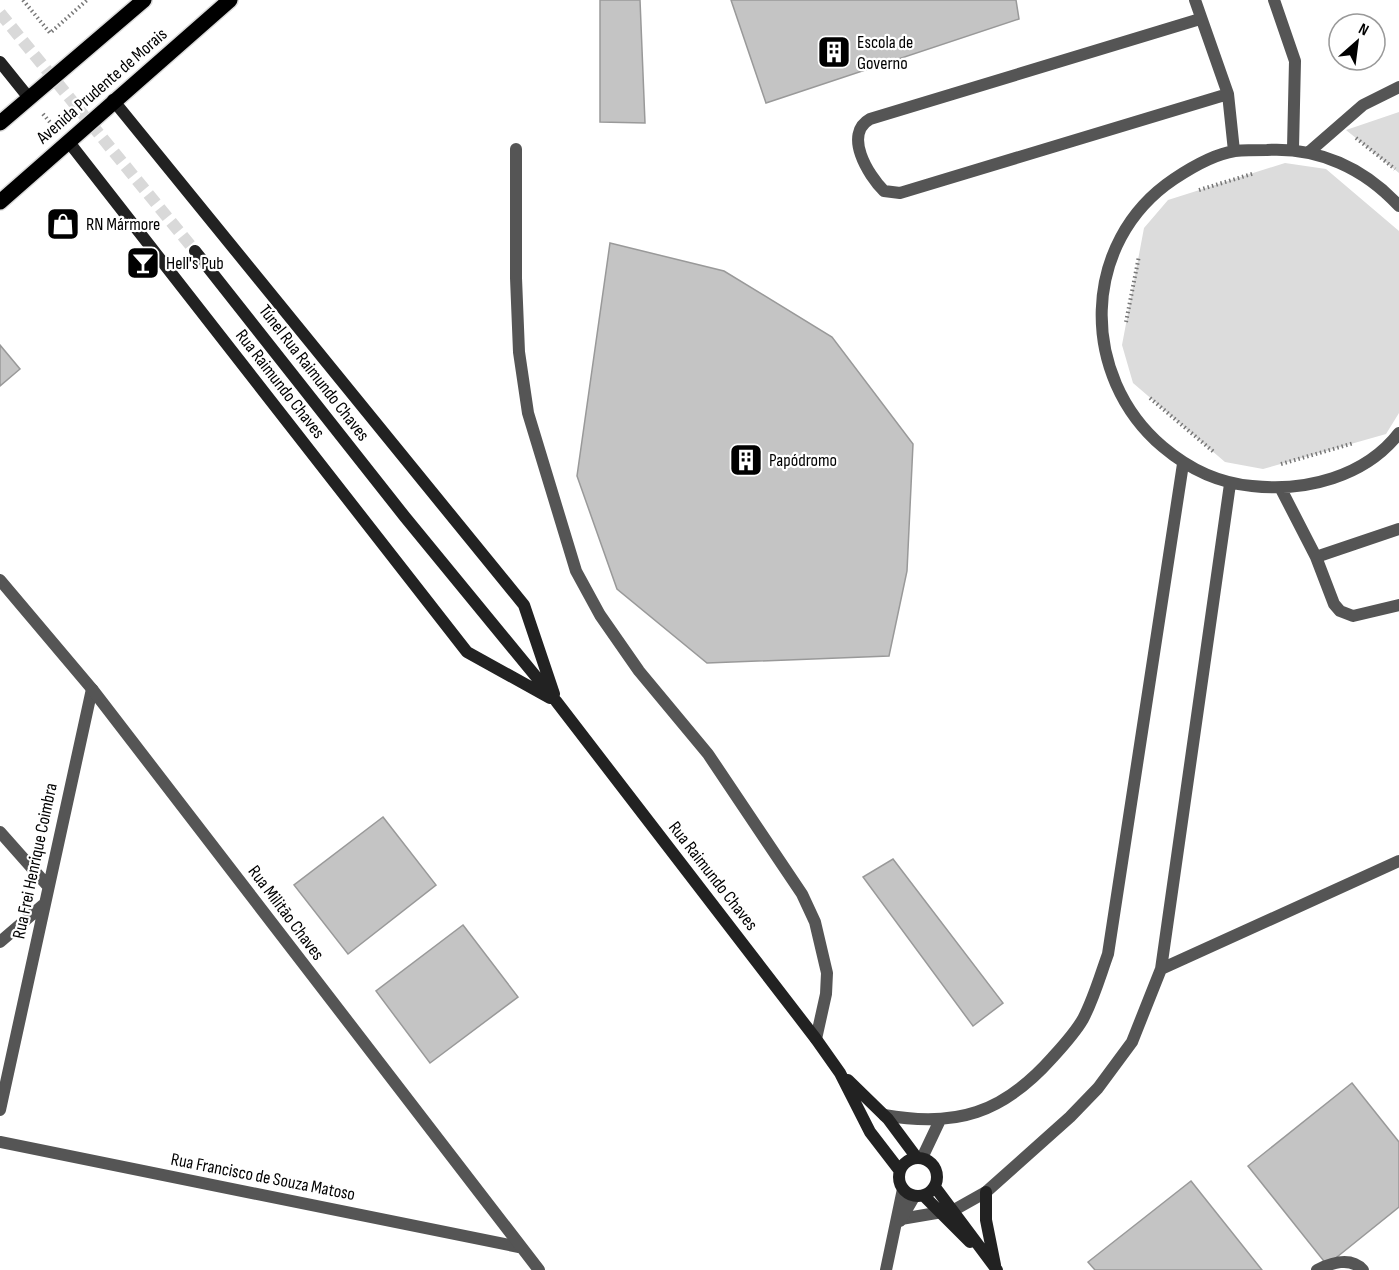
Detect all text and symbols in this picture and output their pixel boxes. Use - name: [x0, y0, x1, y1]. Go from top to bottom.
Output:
- north arrow: [1327, 12, 1387, 72]
- text: N: [1355, 20, 1372, 40]
- street label: Avenida Prudente de Morais: [32, 24, 171, 149]
- place label: Escola de Governo: [857, 32, 913, 74]
- building icon: Escola de Governo: [816, 34, 852, 70]
- shop icon: RN Mármore: [45, 206, 81, 242]
- place label: RN Mármore: [86, 214, 160, 235]
- bar icon: Hell's Pub: [125, 245, 161, 281]
- place label: Hell's Pub: [166, 253, 224, 274]
- street label: Túnel Rua Raimundo Chaves: [254, 301, 374, 445]
- street label: Rua Raimundo Chaves: [231, 325, 329, 443]
- building icon: Papódromo: [728, 442, 764, 478]
- place label: Papódromo: [769, 450, 837, 471]
- street label: Rua Frei Henrique Coimbra: [8, 781, 62, 941]
- street label: Rua Raimundo Chaves: [664, 817, 762, 935]
- street label: Rua Militão Chaves: [244, 861, 328, 965]
- street label: Rua Francisco de Souza Matoso: [169, 1149, 357, 1205]

